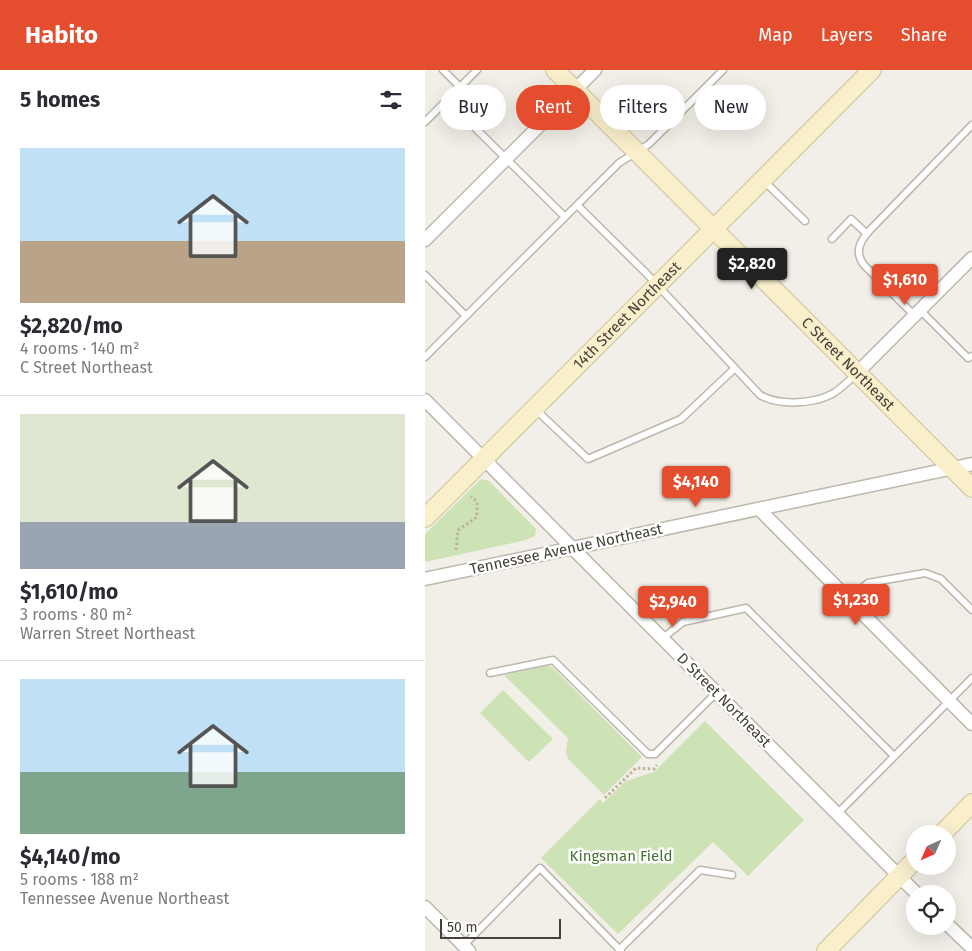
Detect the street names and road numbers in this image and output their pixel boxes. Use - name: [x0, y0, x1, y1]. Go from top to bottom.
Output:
- street label: 14th Street Northeast: [569, 257, 685, 373]
- street label: C Street Northeast: [798, 313, 899, 415]
- street label: Tennessee Avenue Northeast: [468, 520, 664, 578]
- street label: D Street Northeast: [673, 649, 775, 751]

